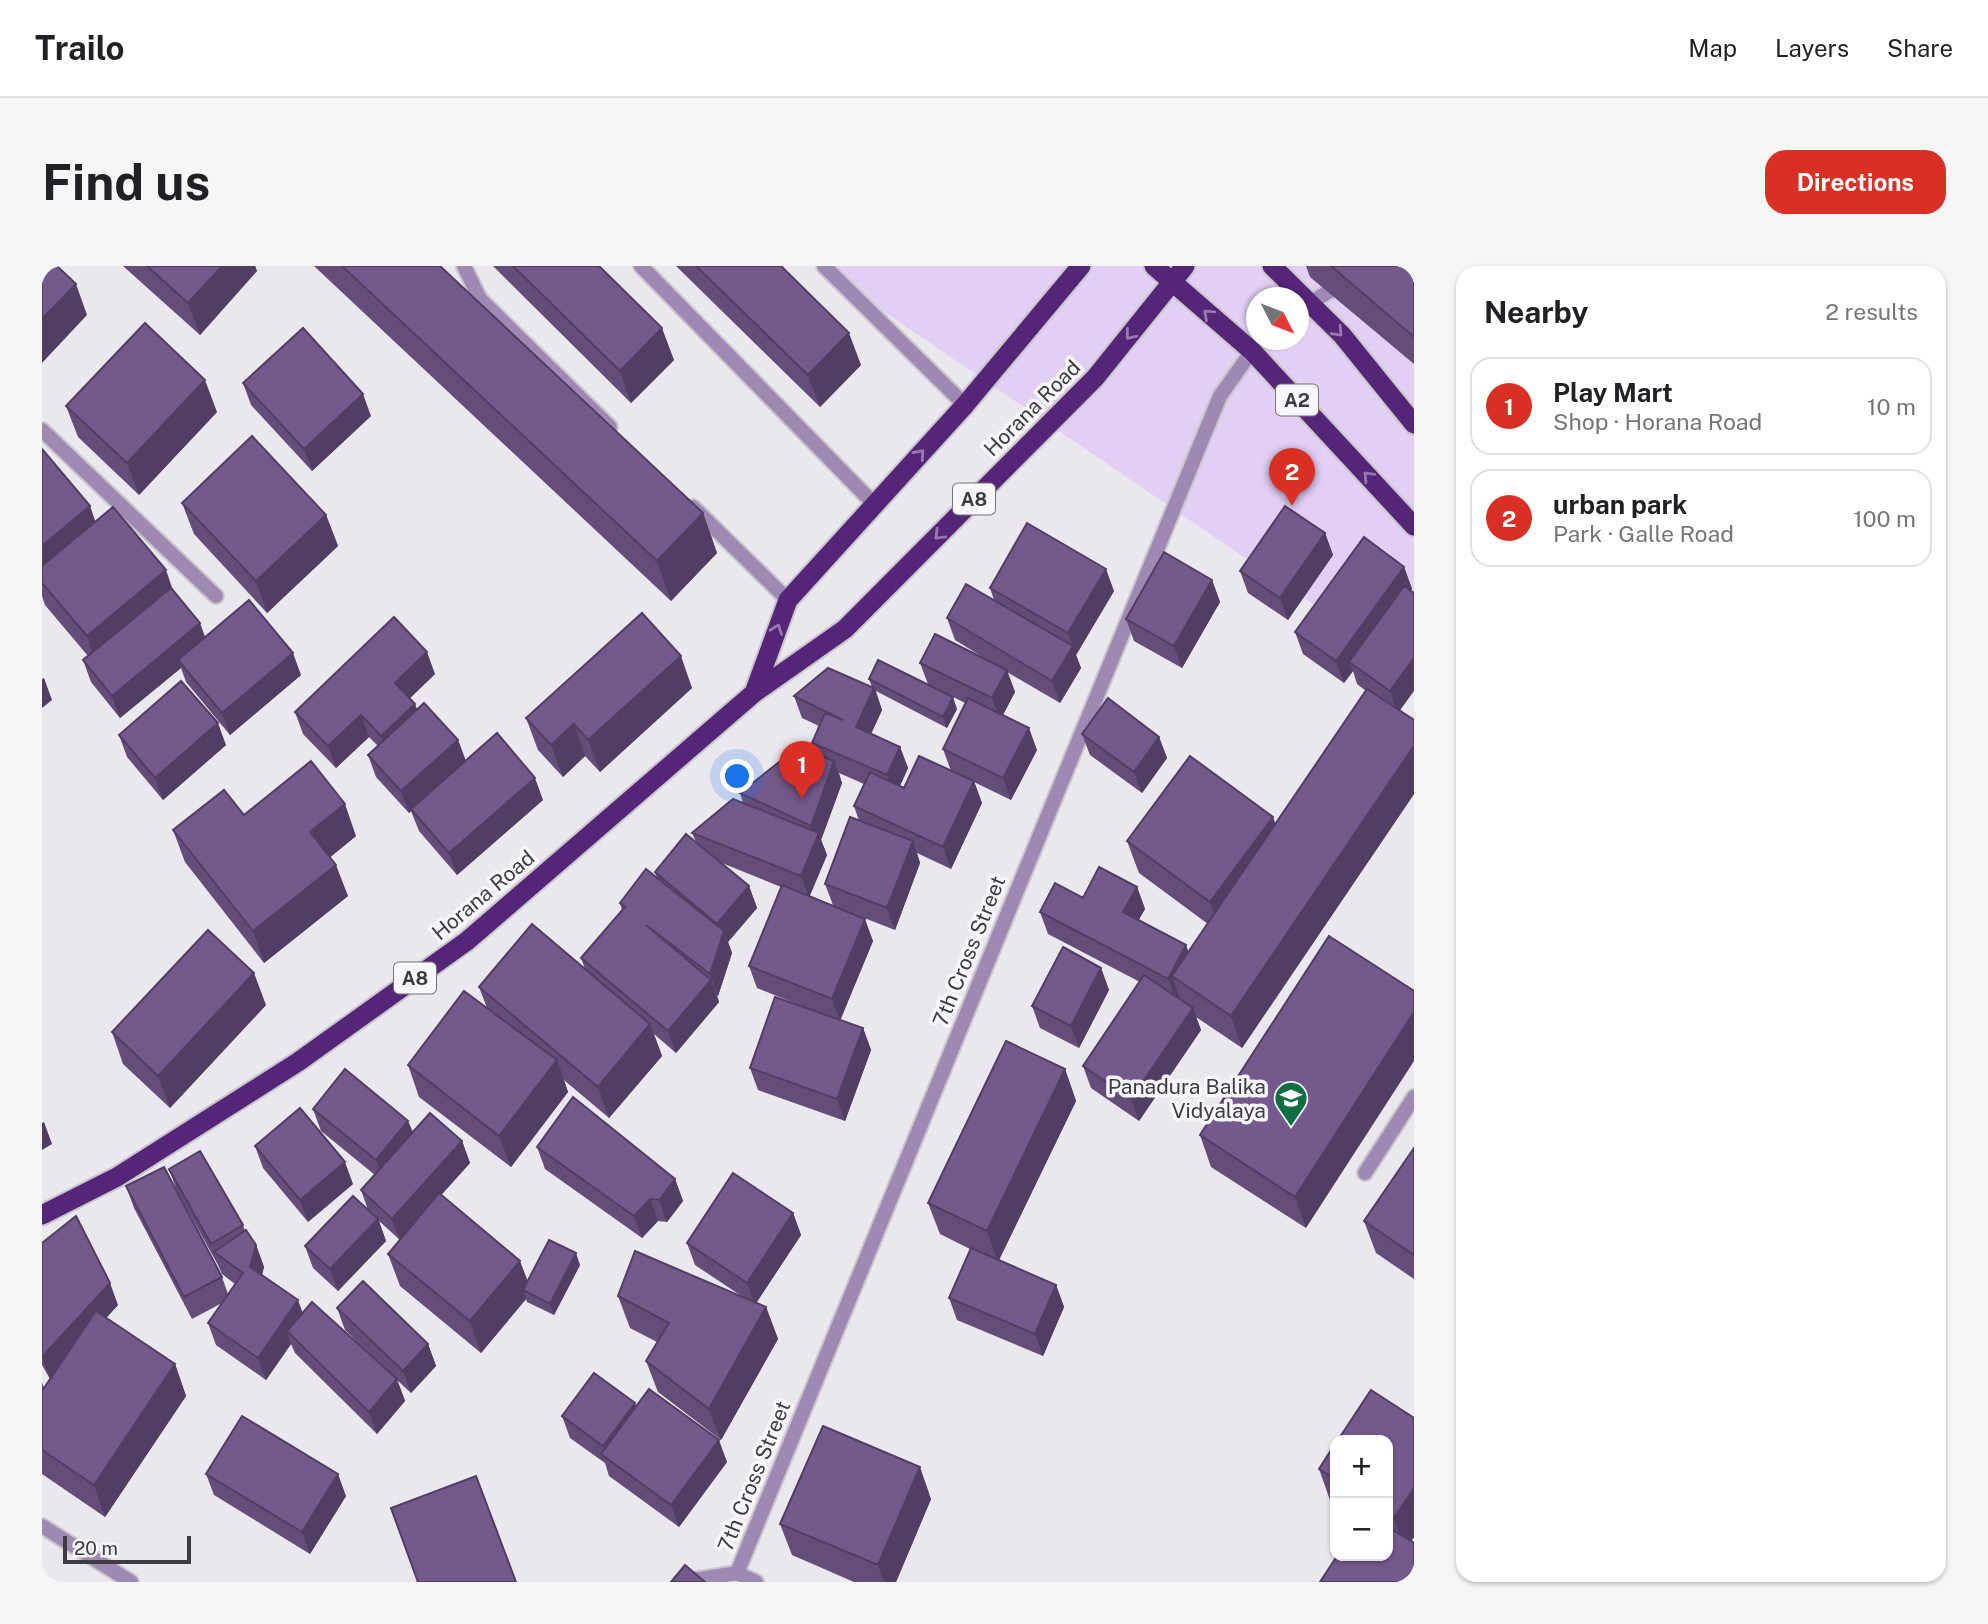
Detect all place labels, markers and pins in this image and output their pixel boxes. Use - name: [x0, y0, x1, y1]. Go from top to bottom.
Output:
- pin: 2: [1269, 448, 1315, 506]
- pin: 1: [779, 741, 825, 799]
- place label: Panadura Balika Vidyalaya: [1108, 1074, 1266, 1123]
- school or university icon: Panadura Balika Vidyalaya: [1272, 1079, 1310, 1128]

